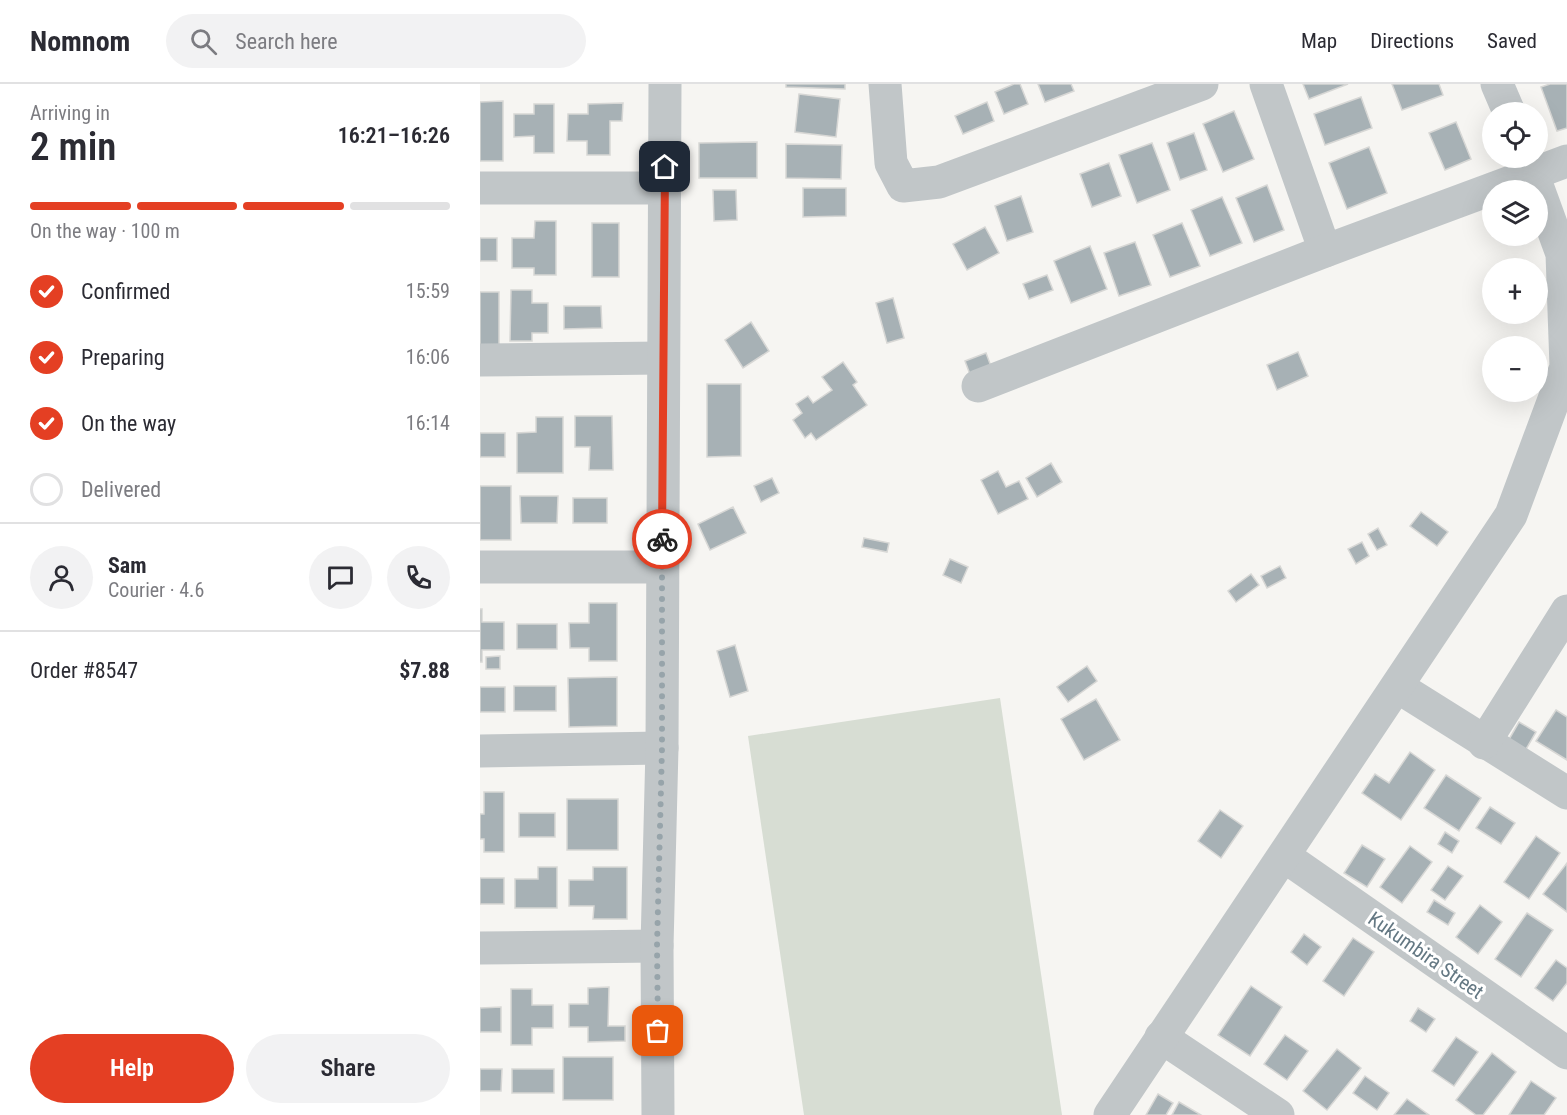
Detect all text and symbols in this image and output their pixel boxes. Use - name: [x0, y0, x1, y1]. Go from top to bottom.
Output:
- search box: [166, 14, 586, 68]
- text: Nomnom: [30, 25, 130, 58]
- icon: search: [187, 25, 220, 58]
- text: Search here: [235, 29, 338, 54]
- text: Map: [1301, 29, 1337, 53]
- text: Directions: [1370, 29, 1454, 53]
- text: Saved: [1487, 29, 1537, 53]
- text: Arriving in: [30, 101, 110, 125]
- map controls: [1482, 102, 1548, 402]
- button: locate: [1482, 102, 1548, 168]
- text: 16:21–16:26: [338, 123, 450, 148]
- text: 2 min: [30, 124, 116, 170]
- pin: [639, 141, 690, 192]
- icon: home: [648, 150, 681, 183]
- button: layers: [1482, 180, 1548, 246]
- text: On the way · 100 m: [30, 219, 180, 243]
- button: +: [1482, 258, 1548, 324]
- icon: check: [30, 275, 63, 308]
- text: Confirmed: [81, 279, 170, 304]
- text: 15:59: [406, 279, 450, 303]
- button: −: [1482, 336, 1548, 402]
- icon: check: [30, 341, 63, 374]
- text: Preparing: [81, 345, 165, 370]
- text: 16:06: [406, 345, 450, 369]
- icon: check: [30, 407, 63, 440]
- text: On the way: [81, 411, 176, 436]
- text: 16:14: [406, 411, 450, 435]
- text: Delivered: [81, 477, 161, 502]
- courier: [632, 509, 692, 569]
- icon: bike: [646, 523, 679, 556]
- button: person: [30, 546, 93, 609]
- button: chat: [309, 546, 372, 609]
- button: phone: [387, 546, 450, 609]
- text: Sam: [108, 553, 147, 578]
- text: Courier · 4.6: [108, 578, 204, 602]
- text: Order #8547: [30, 658, 138, 683]
- text: $7.88: [399, 658, 450, 683]
- street label: Kukumbira Street: [1364, 906, 1488, 1004]
- pin: [632, 1005, 683, 1056]
- icon: bag: [641, 1014, 674, 1047]
- button: Help: [30, 1034, 234, 1103]
- button: Share: [246, 1034, 450, 1103]

